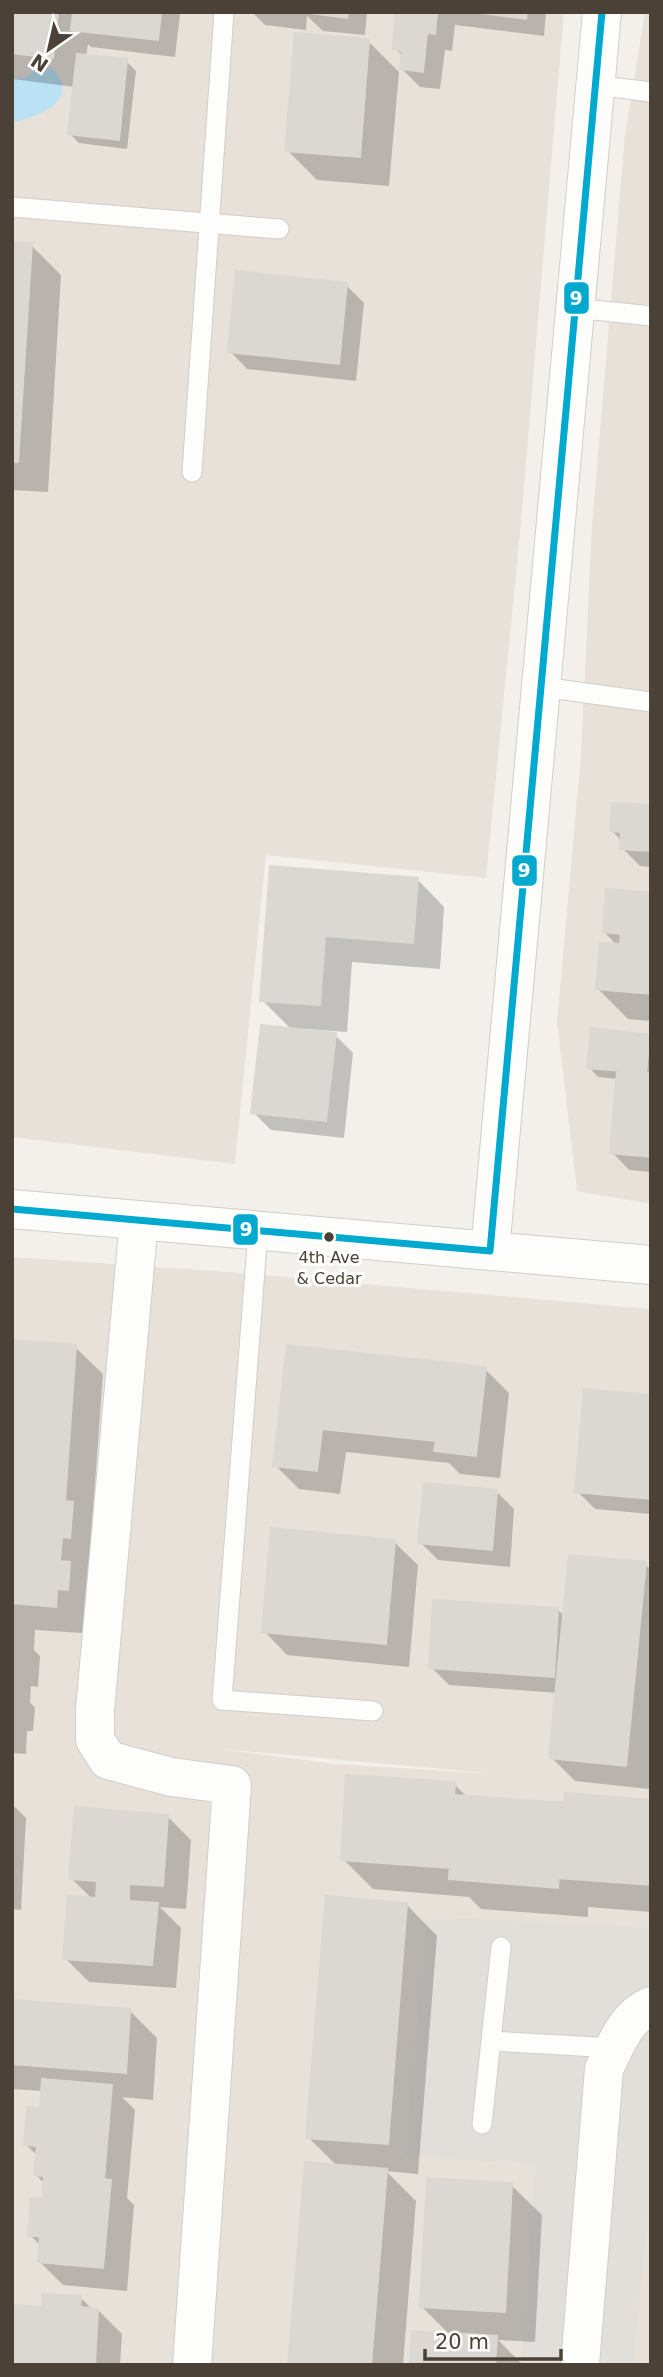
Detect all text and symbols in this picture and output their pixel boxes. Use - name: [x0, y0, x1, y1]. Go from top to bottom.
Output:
- north arrow: [14, 14, 84, 84]
- text: N: [27, 50, 52, 77]
- line badge: 9: [563, 281, 590, 315]
- text: 9: [569, 287, 583, 309]
- line badge: 9: [511, 854, 538, 887]
- text: 9: [517, 859, 531, 881]
- line badge: 9: [232, 1213, 259, 1246]
- text: 9: [239, 1218, 253, 1240]
- marker: 4th Ave & Cedar: [322, 1230, 336, 1244]
- place label: 4th Ave & Cedar: [296, 1248, 362, 1288]
- scale bar: [425, 2318, 562, 2362]
- text: 20 m: [435, 2330, 489, 2354]

